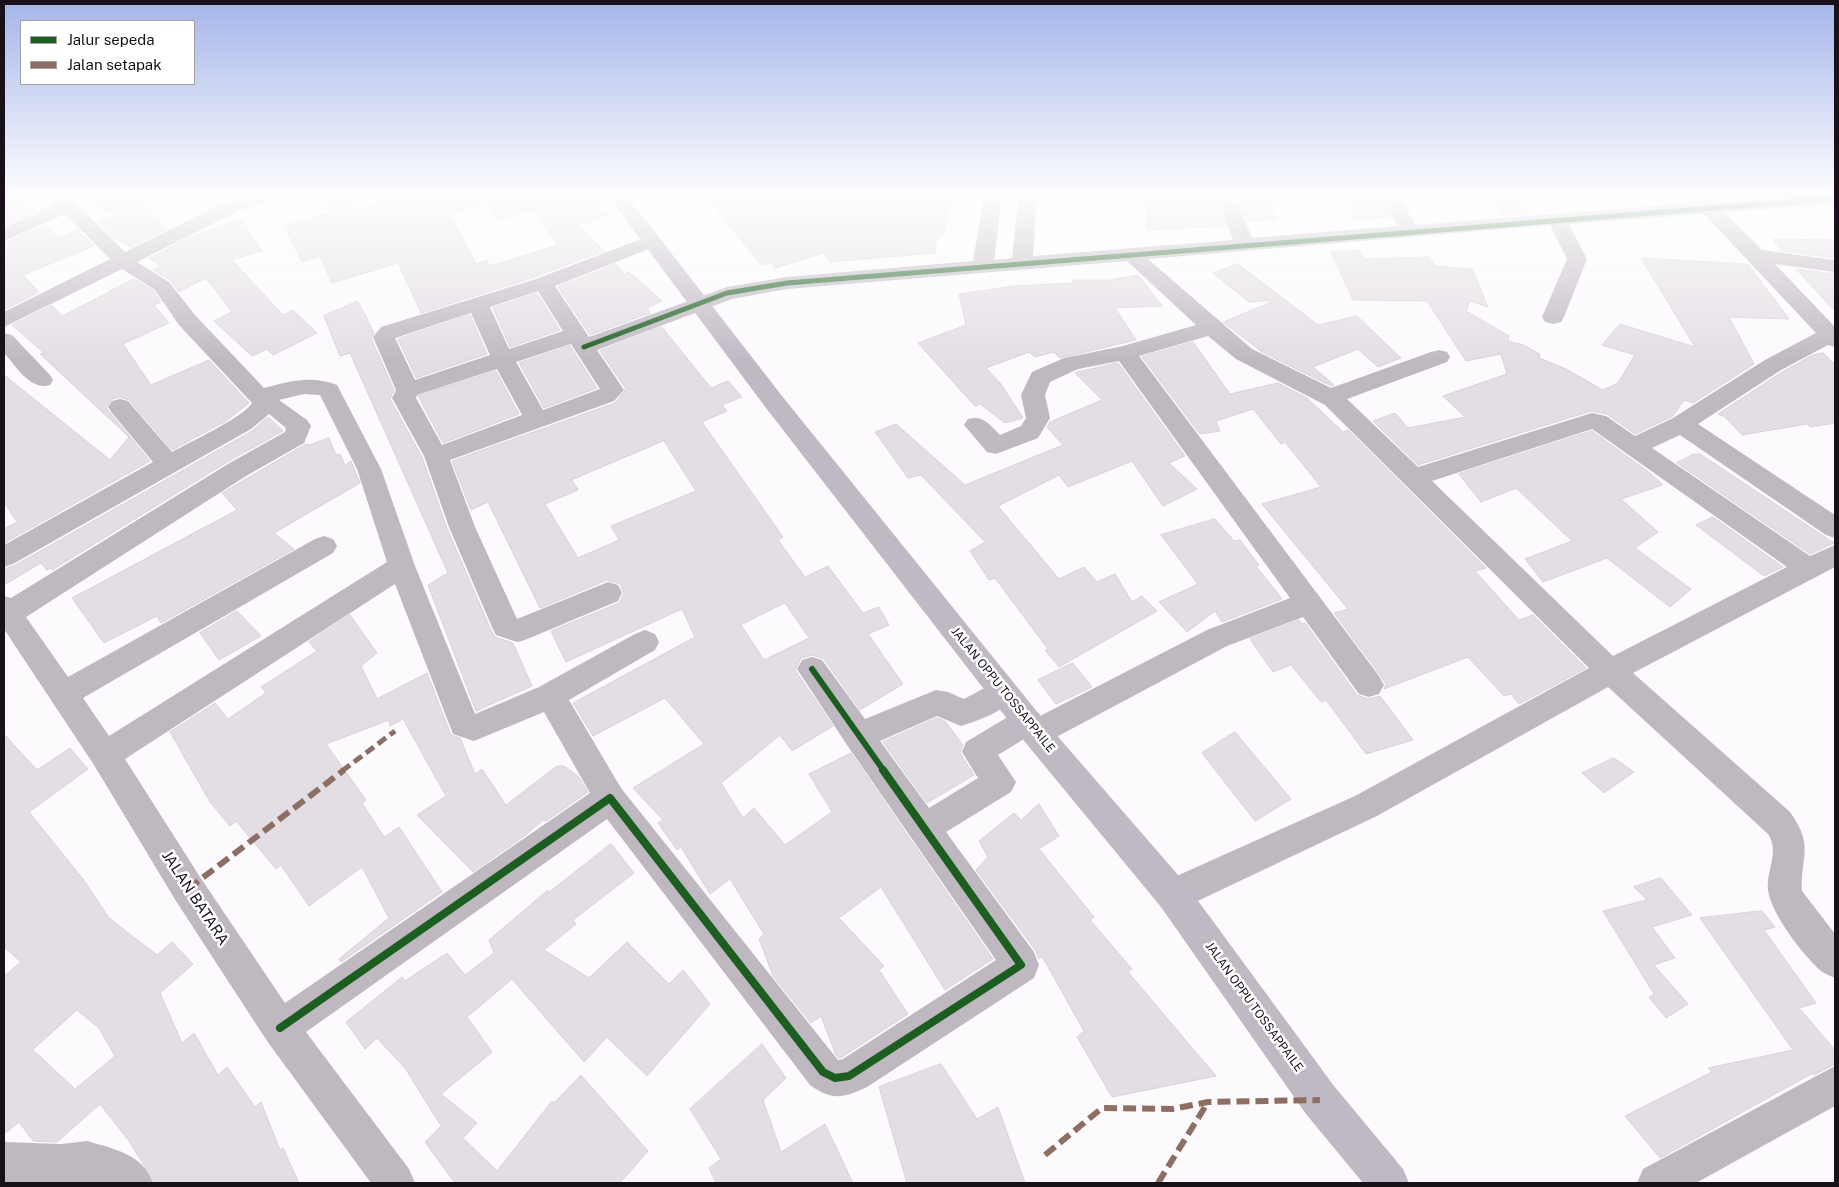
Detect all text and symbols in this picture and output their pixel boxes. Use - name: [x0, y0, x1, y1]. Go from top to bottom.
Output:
- legend: [20, 20, 195, 85]
- text: Jalur sepeda: [67, 31, 155, 48]
- text: Jalan setapak: [67, 56, 162, 73]
- street label: JALAN OPPU TOSSAPPAILE: [948, 624, 1058, 756]
- street label: JALAN BATARA: [158, 847, 232, 949]
- street label: JALAN OPPU TOSSAPPAILE: [1202, 939, 1306, 1075]

